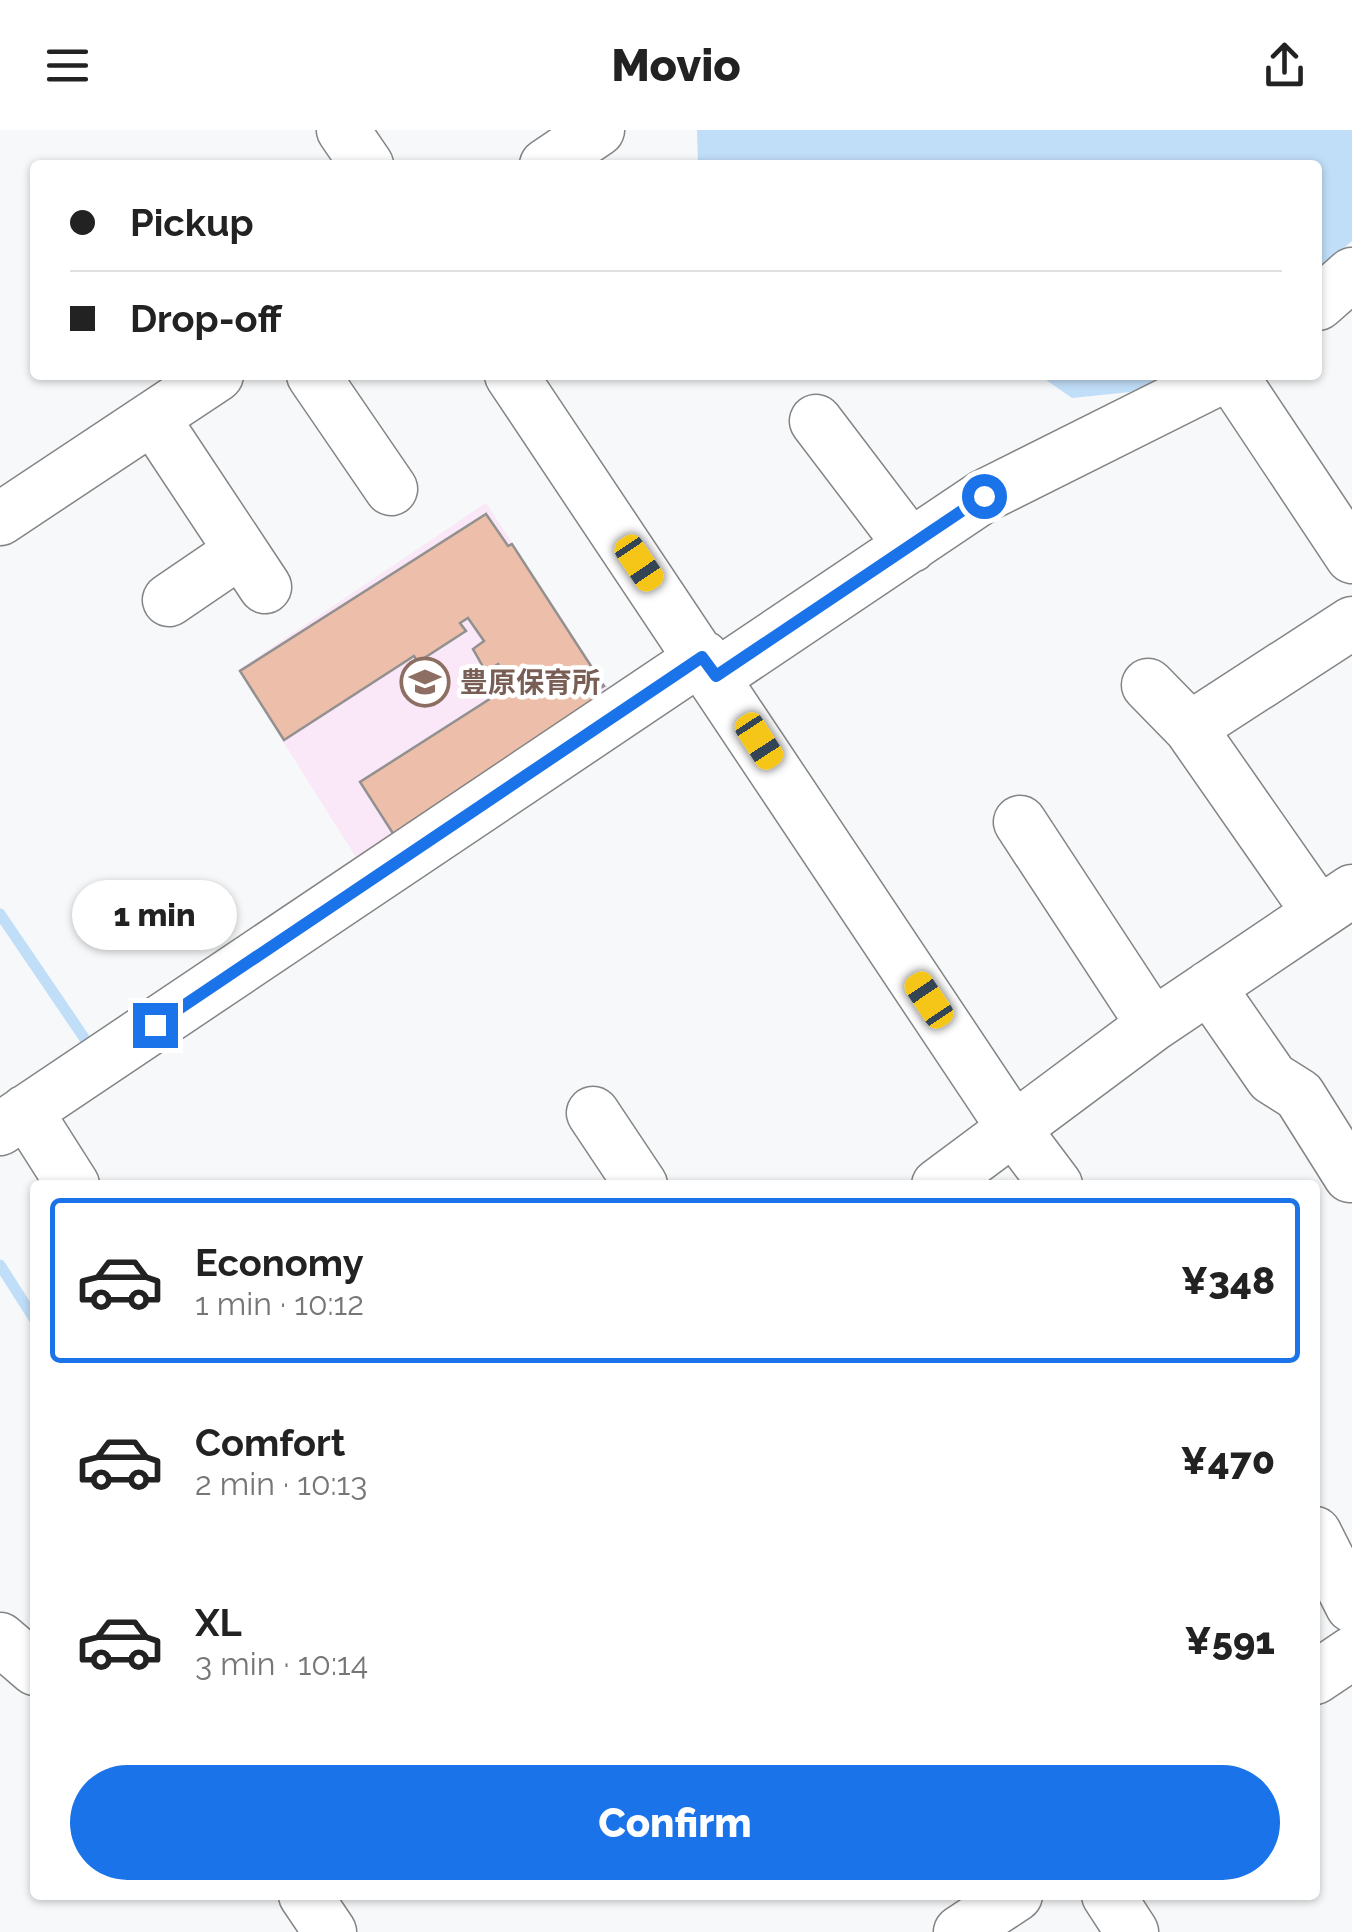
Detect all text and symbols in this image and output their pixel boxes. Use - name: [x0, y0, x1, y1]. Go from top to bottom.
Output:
- icon: menu: [40, 38, 95, 93]
- icon: share: [1257, 38, 1312, 93]
- text: Movio: [611, 39, 741, 92]
- text: Pickup: [130, 200, 254, 245]
- text: Drop-off: [130, 296, 282, 341]
- route start: [962, 474, 1007, 519]
- car: [610, 530, 668, 596]
- school or university icon: 豊原保育所: [399, 656, 451, 708]
- place label: 豊原保育所: [460, 666, 600, 699]
- car: [730, 708, 788, 774]
- callout: 1 min: [72, 880, 238, 950]
- text: 1 min: [113, 896, 196, 933]
- car: [900, 967, 958, 1033]
- route end: [133, 1003, 178, 1048]
- icon: car: [75, 1236, 165, 1326]
- text: Economy: [195, 1240, 364, 1285]
- text: ¥348: [1181, 1258, 1275, 1303]
- text: 1 min · 10:12: [195, 1285, 364, 1322]
- icon: car: [75, 1416, 165, 1506]
- text: Comfort: [195, 1420, 345, 1465]
- text: ¥470: [1180, 1438, 1275, 1483]
- text: 2 min · 10:13: [195, 1465, 367, 1502]
- icon: car: [75, 1596, 165, 1686]
- text: XL: [195, 1600, 242, 1645]
- text: ¥591: [1184, 1618, 1275, 1663]
- text: 3 min · 10:14: [195, 1645, 368, 1682]
- button: Confirm: [70, 1765, 1280, 1880]

